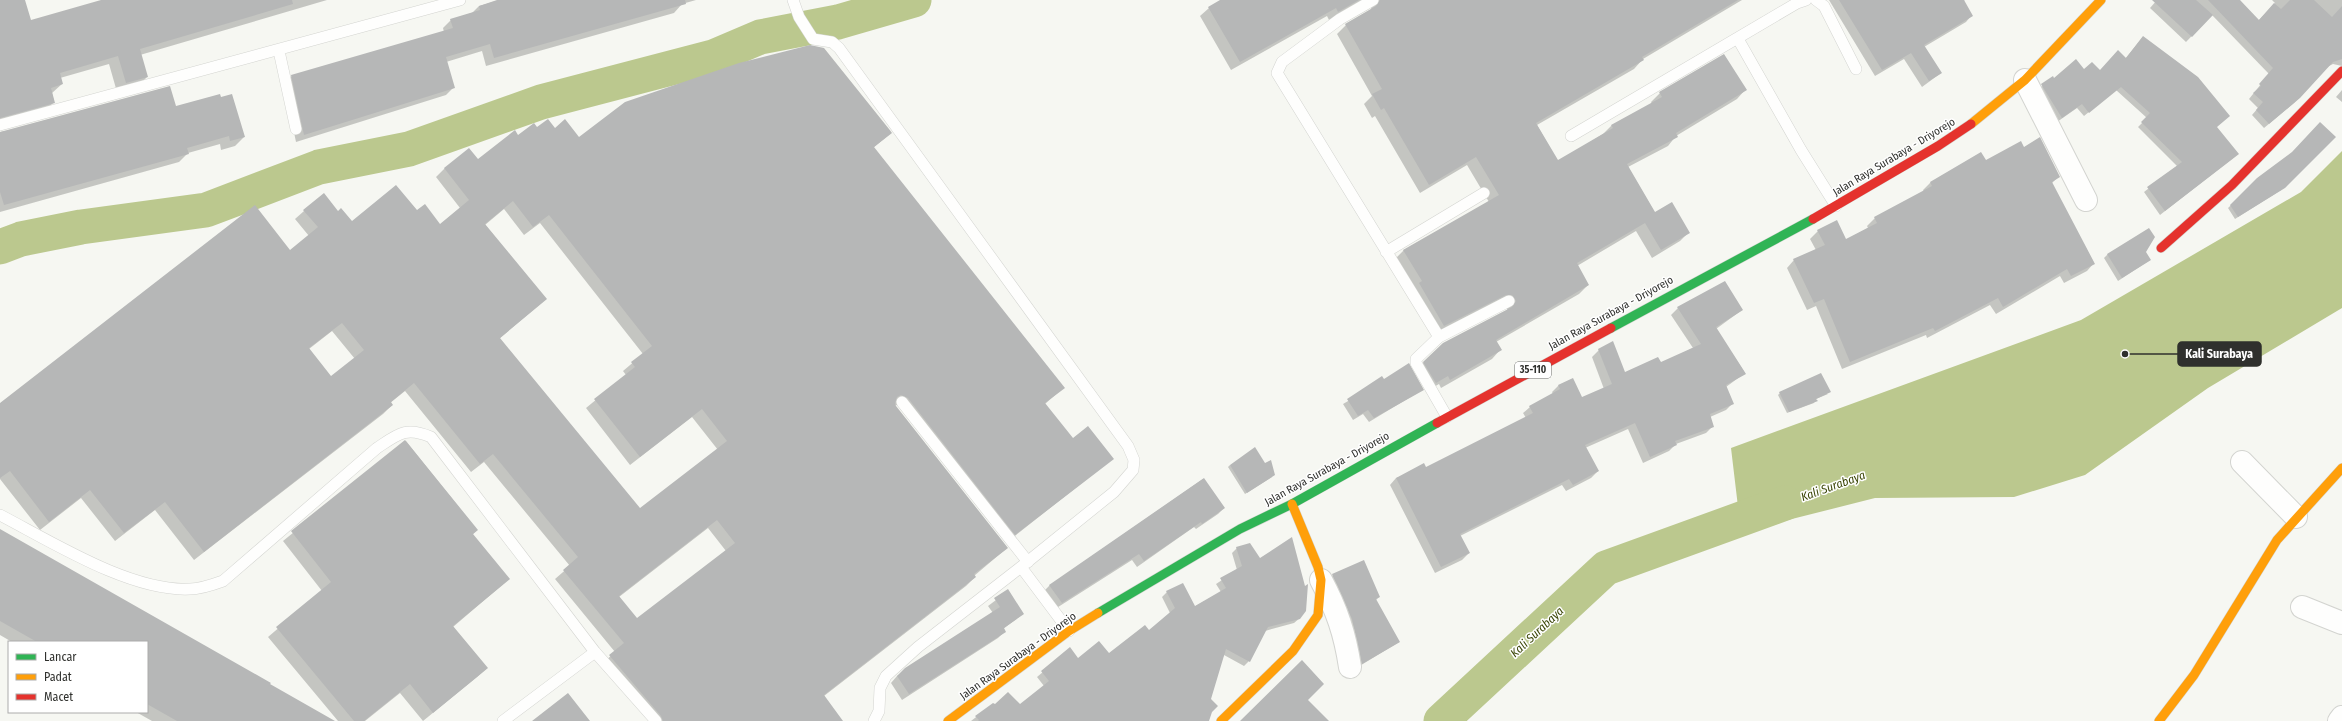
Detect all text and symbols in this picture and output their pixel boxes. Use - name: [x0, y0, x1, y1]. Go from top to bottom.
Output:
- street label: Jalan Raya Surabaya - Driyorejo: [1830, 115, 1958, 199]
- street label: Jalan Raya Surabaya - Driyorejo: [1546, 273, 1676, 353]
- callout: Kali Surabaya: [2178, 342, 2261, 366]
- text: Kali Surabaya: [2185, 347, 2253, 361]
- road number: 35-110: [1515, 362, 1551, 378]
- street label: Jalan Raya Surabaya - Driyorejo: [1262, 429, 1392, 509]
- water label: Kali Surabaya: [1799, 468, 1867, 504]
- water label: Kali Surabaya: [1508, 604, 1566, 660]
- street label: Jalan Raya Surabaya - Driyorejo: [957, 609, 1079, 703]
- legend: [8, 641, 148, 713]
- text: Lancar: [44, 650, 77, 664]
- text: Padat: [44, 670, 72, 684]
- text: Macet: [44, 690, 73, 704]

